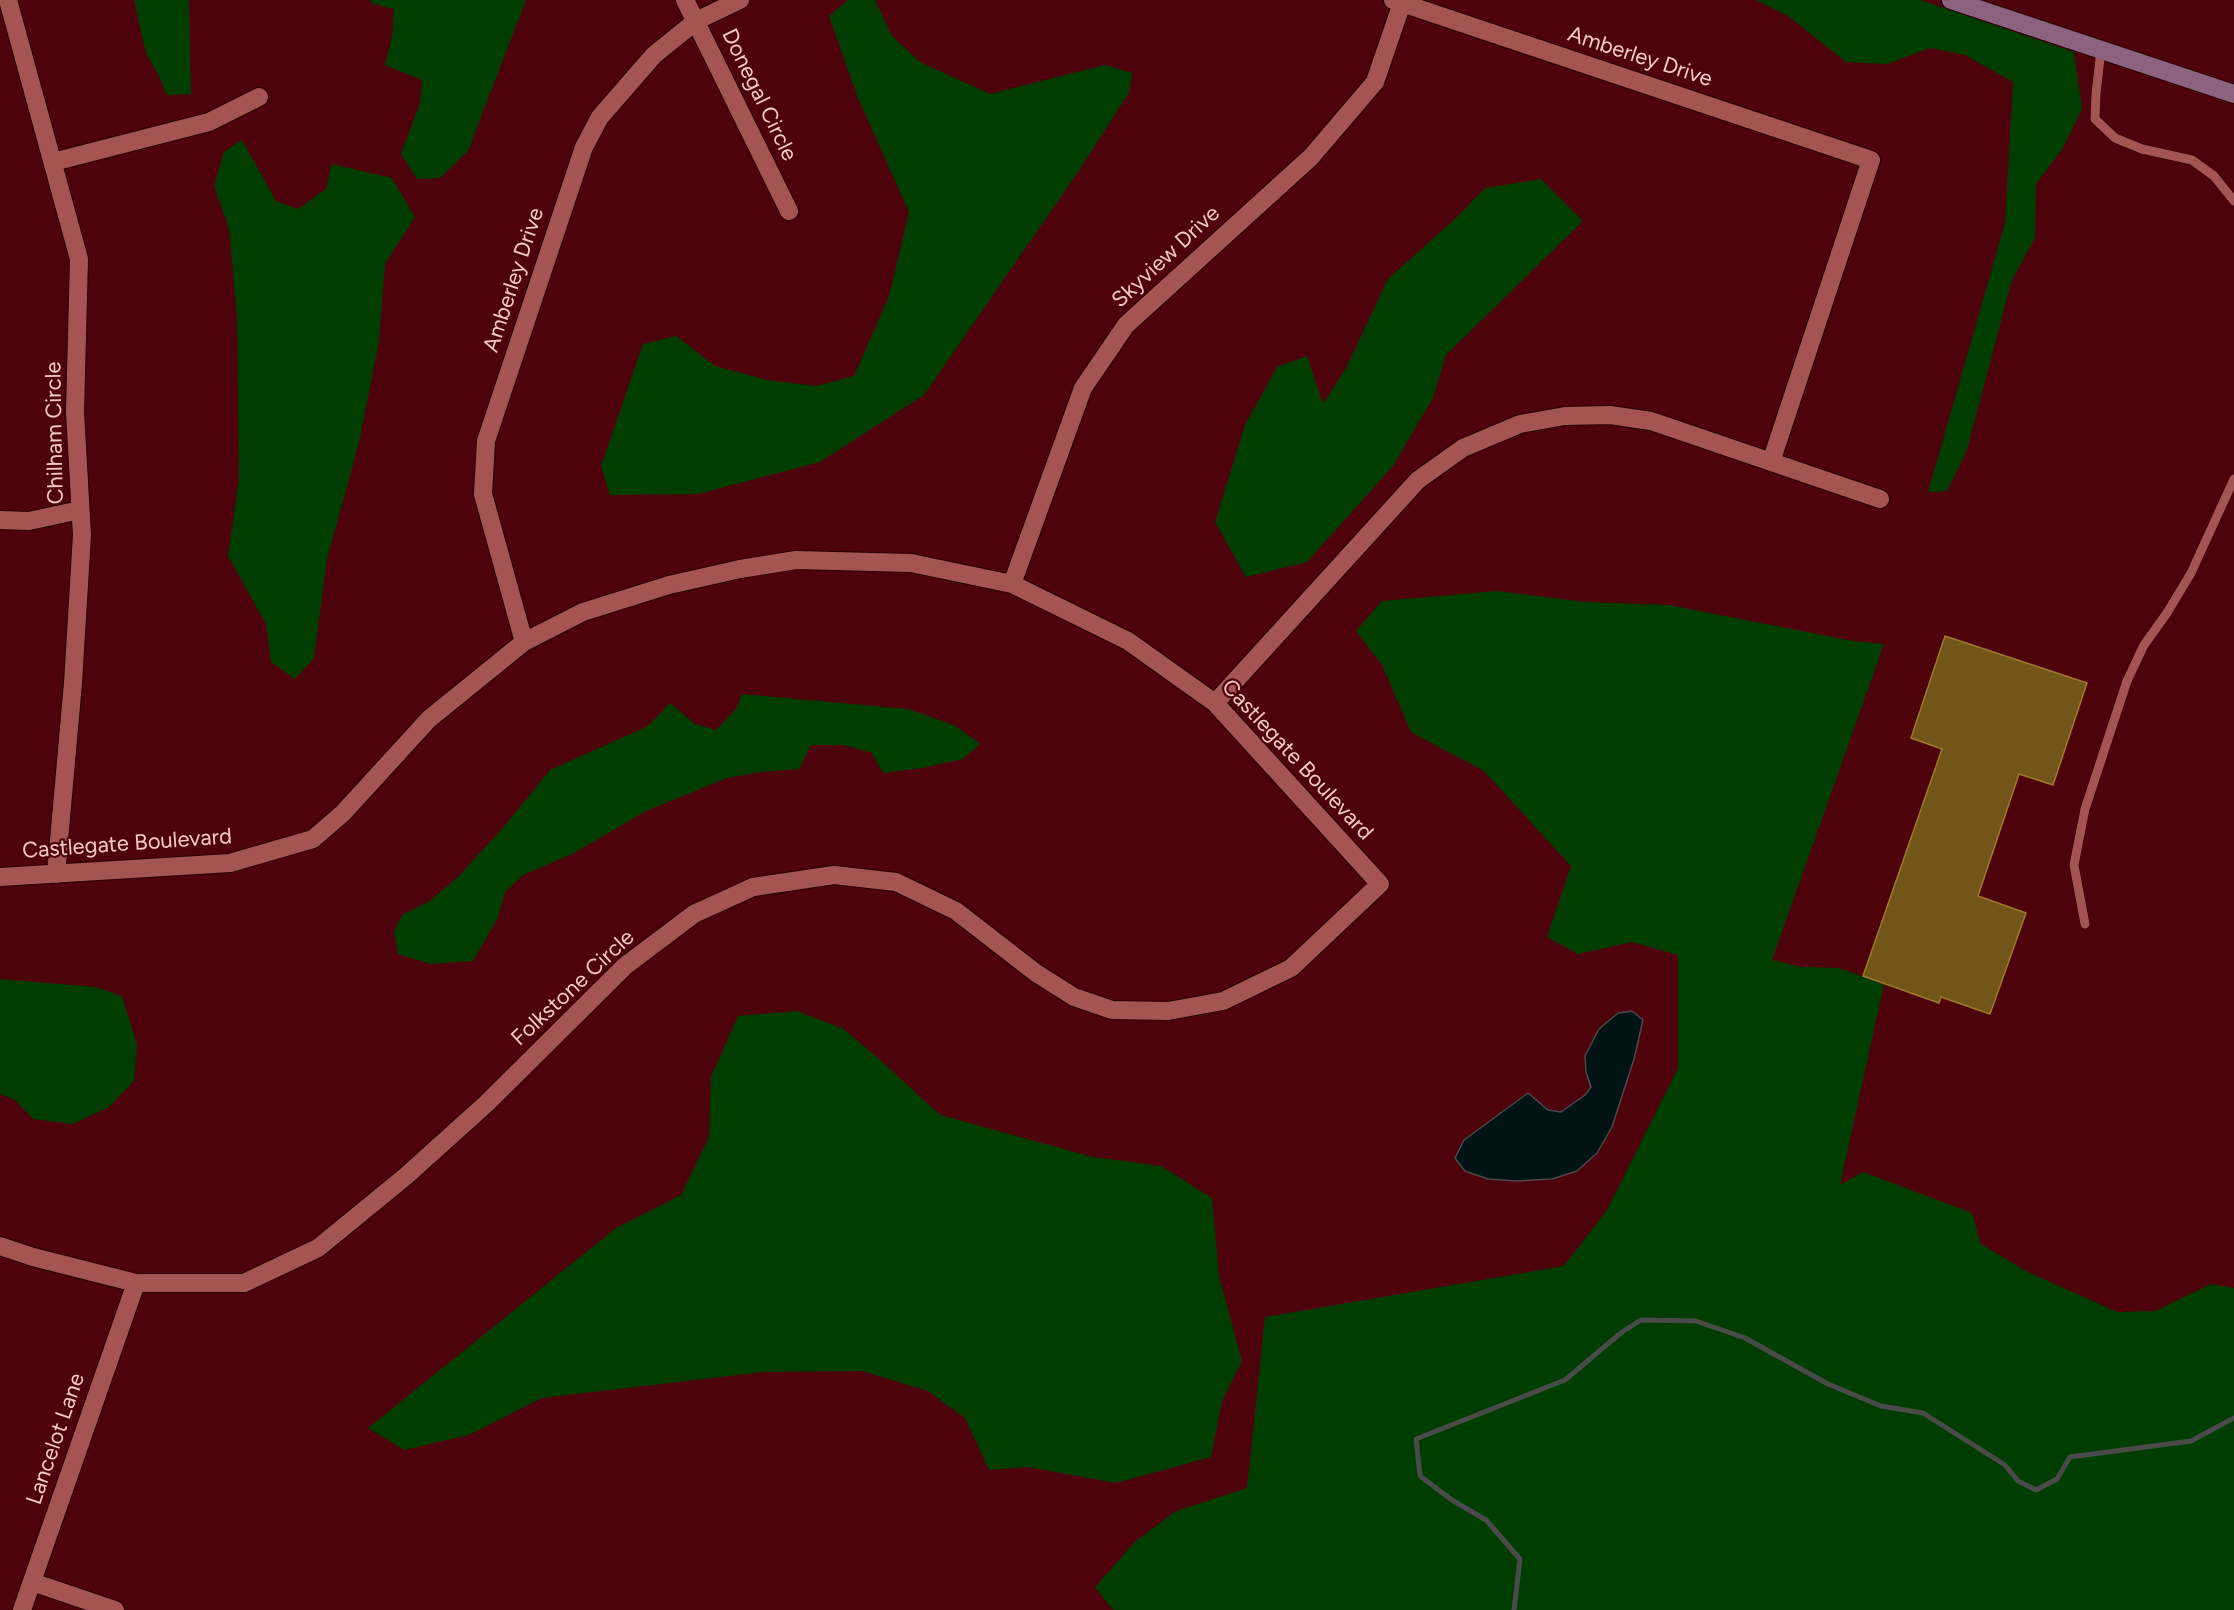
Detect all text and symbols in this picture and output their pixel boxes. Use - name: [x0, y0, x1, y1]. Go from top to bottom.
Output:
- street label: Amberley Drive: [1564, 21, 1716, 93]
- street label: Donegal Circle: [716, 25, 802, 165]
- street label: Skyview Drive: [1107, 200, 1225, 314]
- street label: Amberley Drive: [478, 204, 550, 356]
- street label: Chilham Circle: [41, 361, 69, 505]
- street label: Castlegate Boulevard: [1216, 674, 1378, 846]
- street label: Castlegate Boulevard: [21, 824, 233, 864]
- street label: Folkstone Circle: [506, 924, 640, 1052]
- street label: Lancelot Lane: [21, 1370, 91, 1508]

